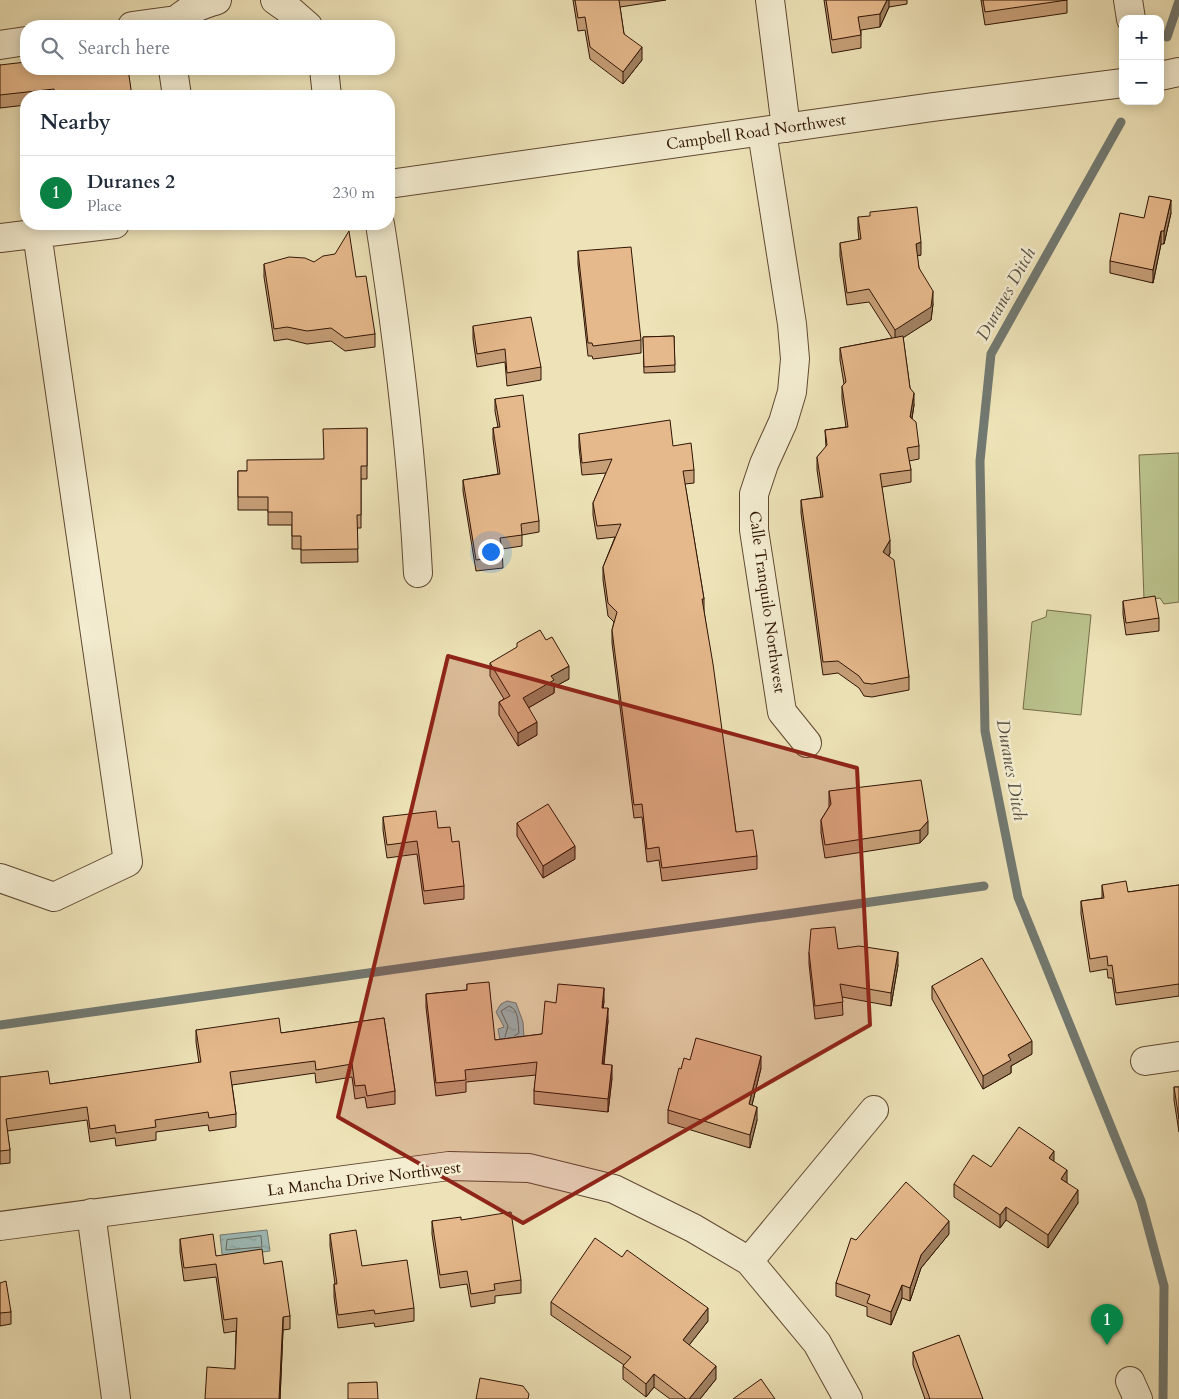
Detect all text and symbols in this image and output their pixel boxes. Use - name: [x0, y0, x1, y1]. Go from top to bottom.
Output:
- map controls: [1119, 15, 1164, 105]
- button: +: [1119, 15, 1164, 60]
- search box: [20, 20, 395, 75]
- icon: search: [38, 34, 66, 62]
- text: Search here: [78, 35, 170, 61]
- button: −: [1119, 60, 1164, 105]
- text: Nearby: [40, 108, 111, 137]
- street label: Campbell Road Northwest: [665, 108, 847, 156]
- text: Duranes 2: [87, 169, 175, 195]
- text: 1: [52, 182, 60, 204]
- text: 230 m: [333, 182, 375, 204]
- text: Place: [87, 195, 122, 217]
- water label: Duranes Ditch: [970, 243, 1042, 345]
- street label: Calle Tranquilo Northwest: [743, 509, 791, 695]
- your location: [478, 539, 504, 565]
- water label: Duranes Ditch: [990, 717, 1032, 823]
- street label: La Mancha Drive Northwest: [266, 1156, 462, 1202]
- pin: 1: [1091, 1304, 1123, 1345]

